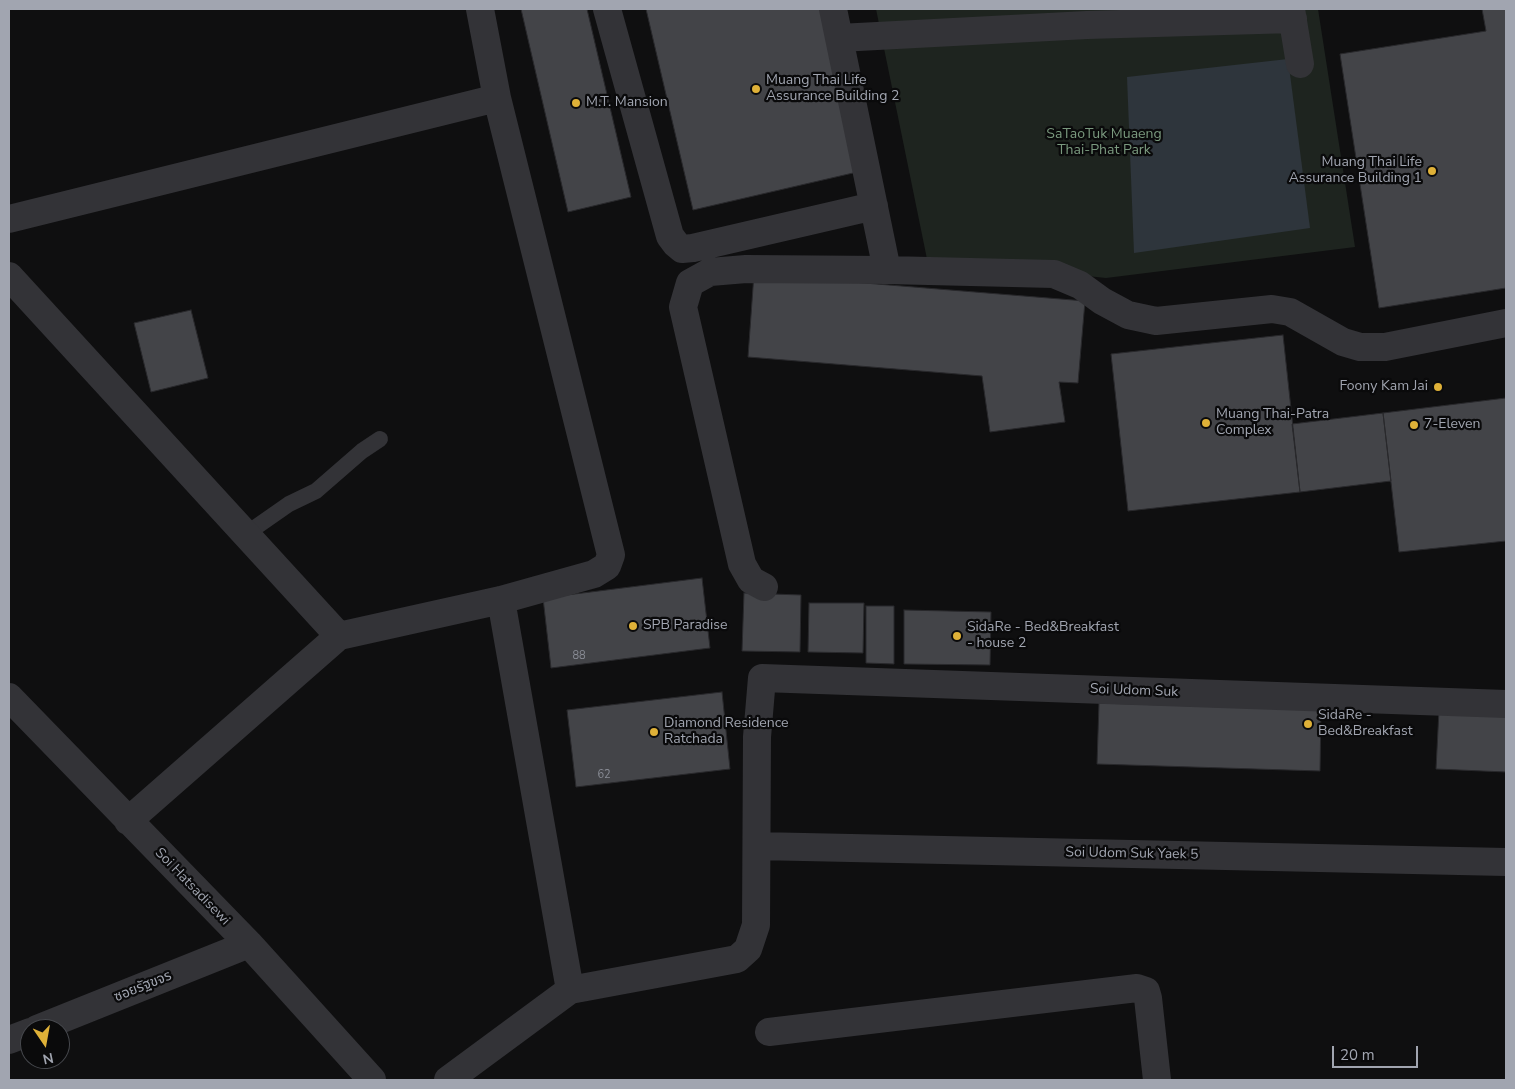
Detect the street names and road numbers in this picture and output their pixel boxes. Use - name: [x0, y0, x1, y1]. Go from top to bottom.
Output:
- street label: Soi Udom Suk: [1090, 681, 1178, 701]
- street label: Soi Udom Suk Yaek 5: [1065, 844, 1199, 864]
- street label: Soi Hatsadisewi: [151, 845, 233, 929]
- street label: ซอยรัฐขจร: [112, 968, 174, 1006]

